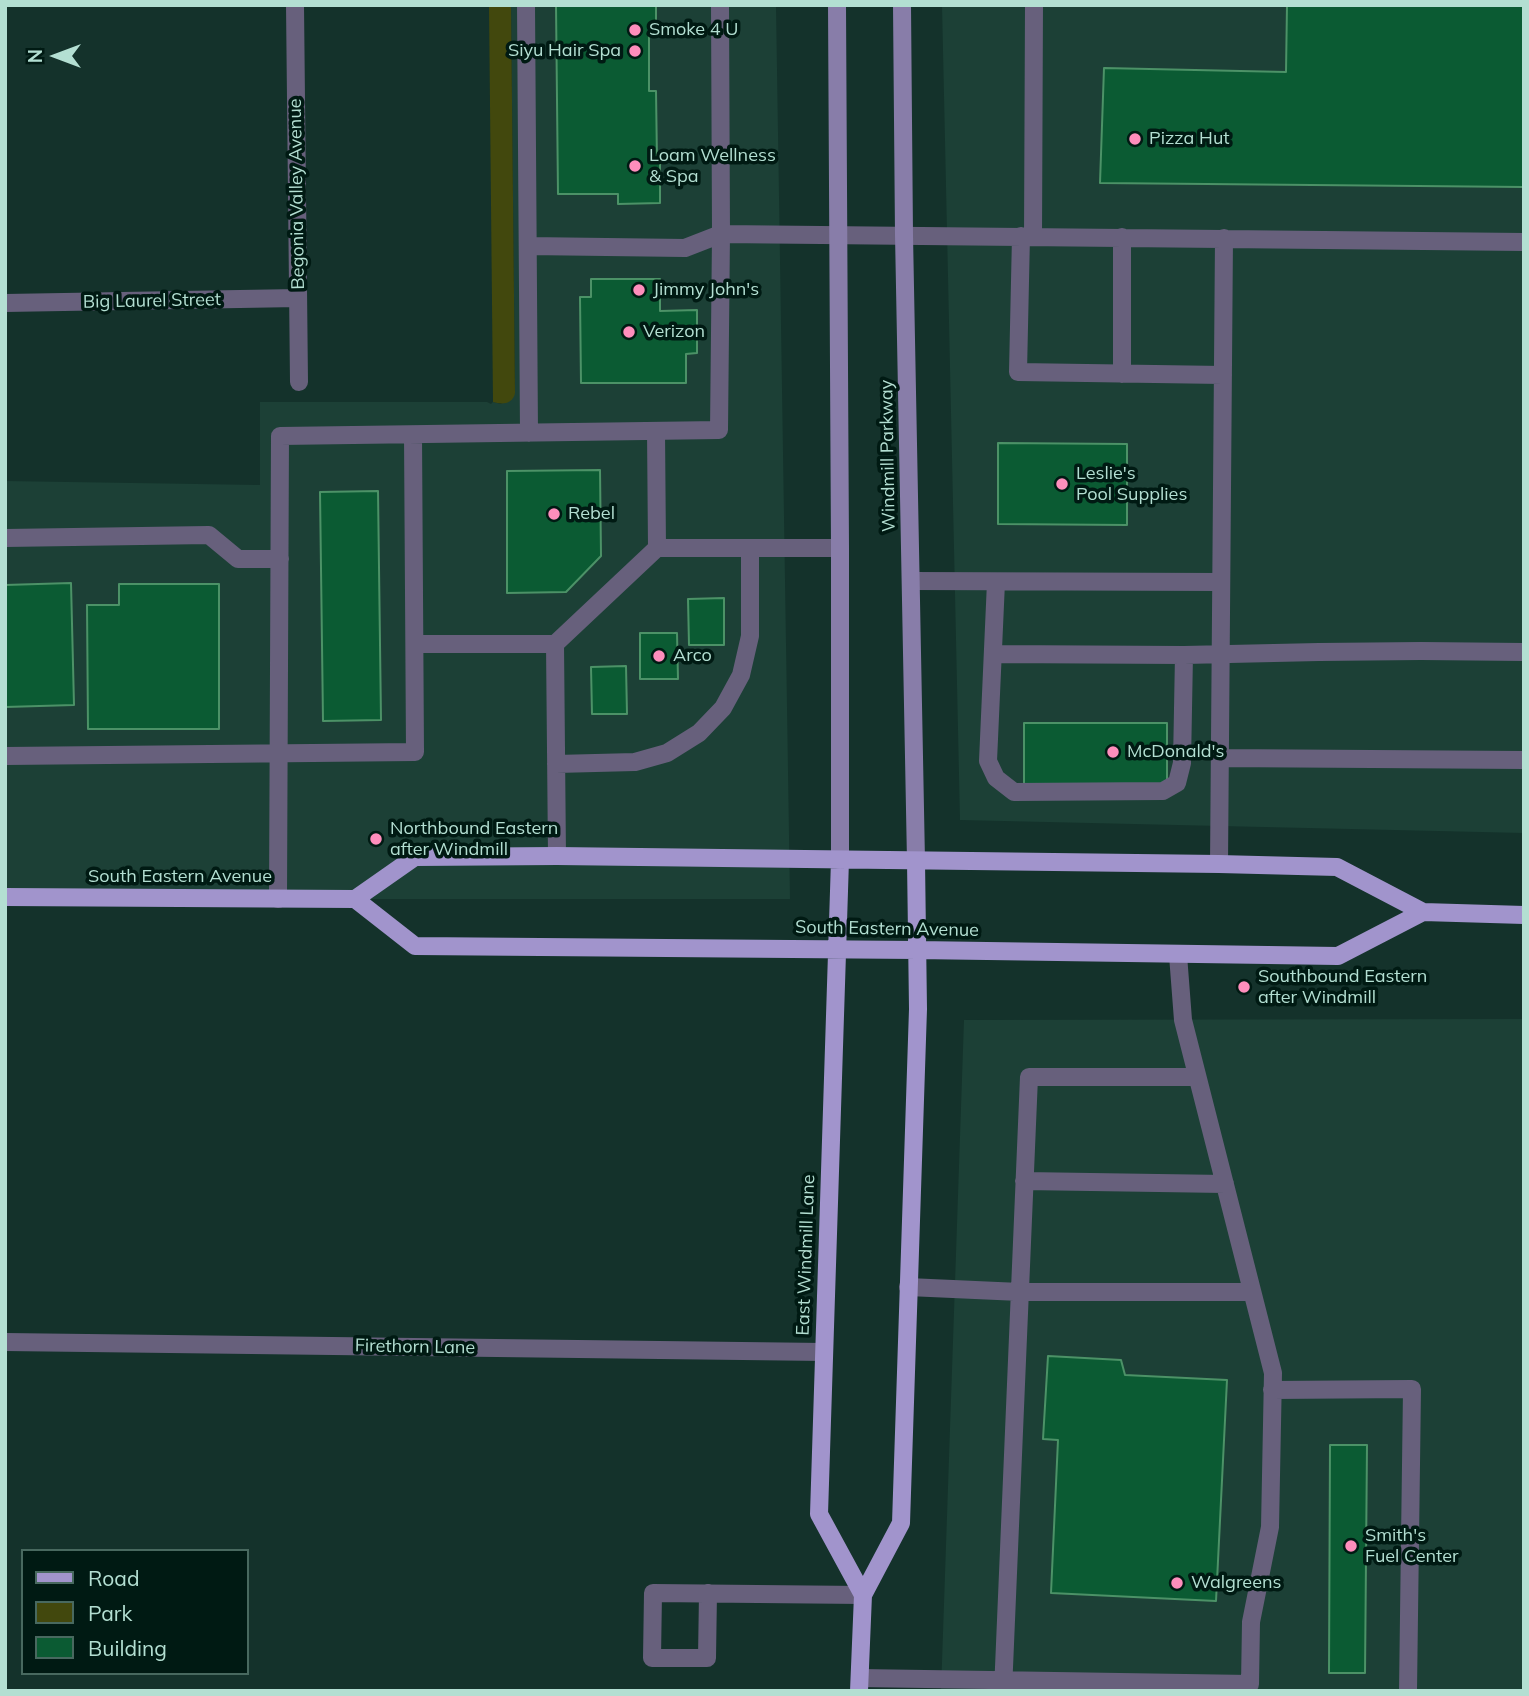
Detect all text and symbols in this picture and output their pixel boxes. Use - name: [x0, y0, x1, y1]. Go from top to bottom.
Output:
- place label: Smoke 4 U: [649, 19, 738, 41]
- north arrow: [21, 21, 91, 91]
- marker: Smoke 4 U: [627, 22, 643, 38]
- place label: Siyu Hair Spa: [508, 40, 621, 62]
- marker: Siyu Hair Spa: [627, 43, 643, 59]
- text: N: [23, 49, 47, 63]
- street label: Begonia Valley Avenue: [285, 98, 309, 290]
- place label: Pizza Hut: [1149, 128, 1230, 150]
- marker: Pizza Hut: [1127, 131, 1143, 147]
- place label: Loam Wellness & Spa: [649, 145, 776, 188]
- marker: Loam Wellness & Spa: [627, 158, 643, 174]
- place label: Jimmy John's: [653, 279, 759, 301]
- marker: Jimmy John's: [631, 282, 647, 298]
- street label: Big Laurel Street: [83, 289, 221, 313]
- place label: Verizon: [643, 321, 705, 343]
- marker: Verizon: [621, 324, 637, 340]
- street label: Windmill Parkway: [876, 380, 900, 532]
- place label: Leslie's Pool Supplies: [1076, 463, 1187, 505]
- marker: Leslie's Pool Supplies: [1054, 476, 1070, 492]
- place label: Rebel: [568, 503, 615, 525]
- marker: Rebel: [546, 506, 562, 522]
- place label: Arco: [673, 645, 712, 667]
- marker: Arco: [651, 648, 667, 664]
- place label: McDonald's: [1127, 741, 1224, 763]
- marker: McDonald's: [1105, 744, 1121, 760]
- place label: Northbound Eastern after Windmill: [390, 818, 558, 860]
- marker: Northbound Eastern after Windmill: [368, 831, 384, 847]
- street label: South Eastern Avenue: [88, 866, 272, 888]
- street label: South Eastern Avenue: [795, 917, 979, 941]
- place label: Southbound Eastern after Windmill: [1258, 966, 1427, 1009]
- marker: Southbound Eastern after Windmill: [1236, 979, 1252, 995]
- street label: East Windmill Lane: [792, 1174, 820, 1336]
- street label: Firethorn Lane: [355, 1335, 475, 1359]
- place label: Smith's Fuel Center: [1365, 1525, 1459, 1568]
- marker: Smith's Fuel Center: [1343, 1538, 1359, 1554]
- legend: [21, 1549, 248, 1675]
- text: Road: [88, 1565, 139, 1591]
- place label: Walgreens: [1191, 1572, 1281, 1594]
- marker: Walgreens: [1169, 1575, 1185, 1591]
- text: Park: [88, 1600, 132, 1626]
- text: Building: [88, 1635, 167, 1661]

